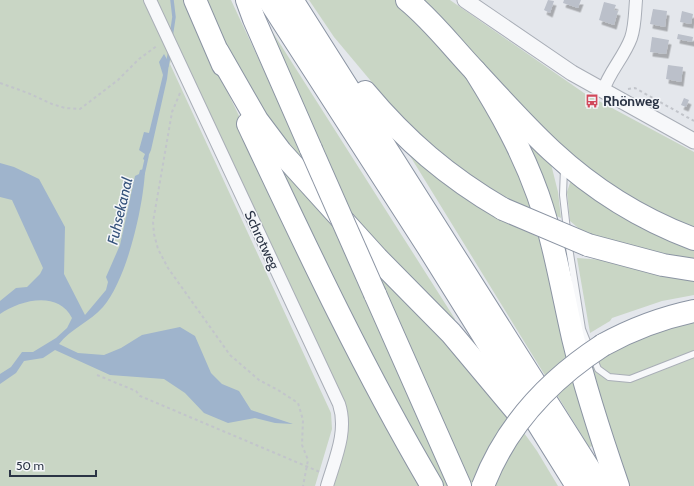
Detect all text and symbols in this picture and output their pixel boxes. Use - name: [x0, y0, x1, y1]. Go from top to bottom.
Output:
- place label: Rhönweg: [603, 92, 659, 110]
- bus stop icon: Rhönweg: [584, 93, 600, 109]
- water label: Fuhsekanal: [104, 175, 137, 246]
- street label: Schrotweg: [241, 208, 284, 273]
- scale bar: [10, 452, 96, 478]
- text: 50 m: [16, 458, 44, 473]

